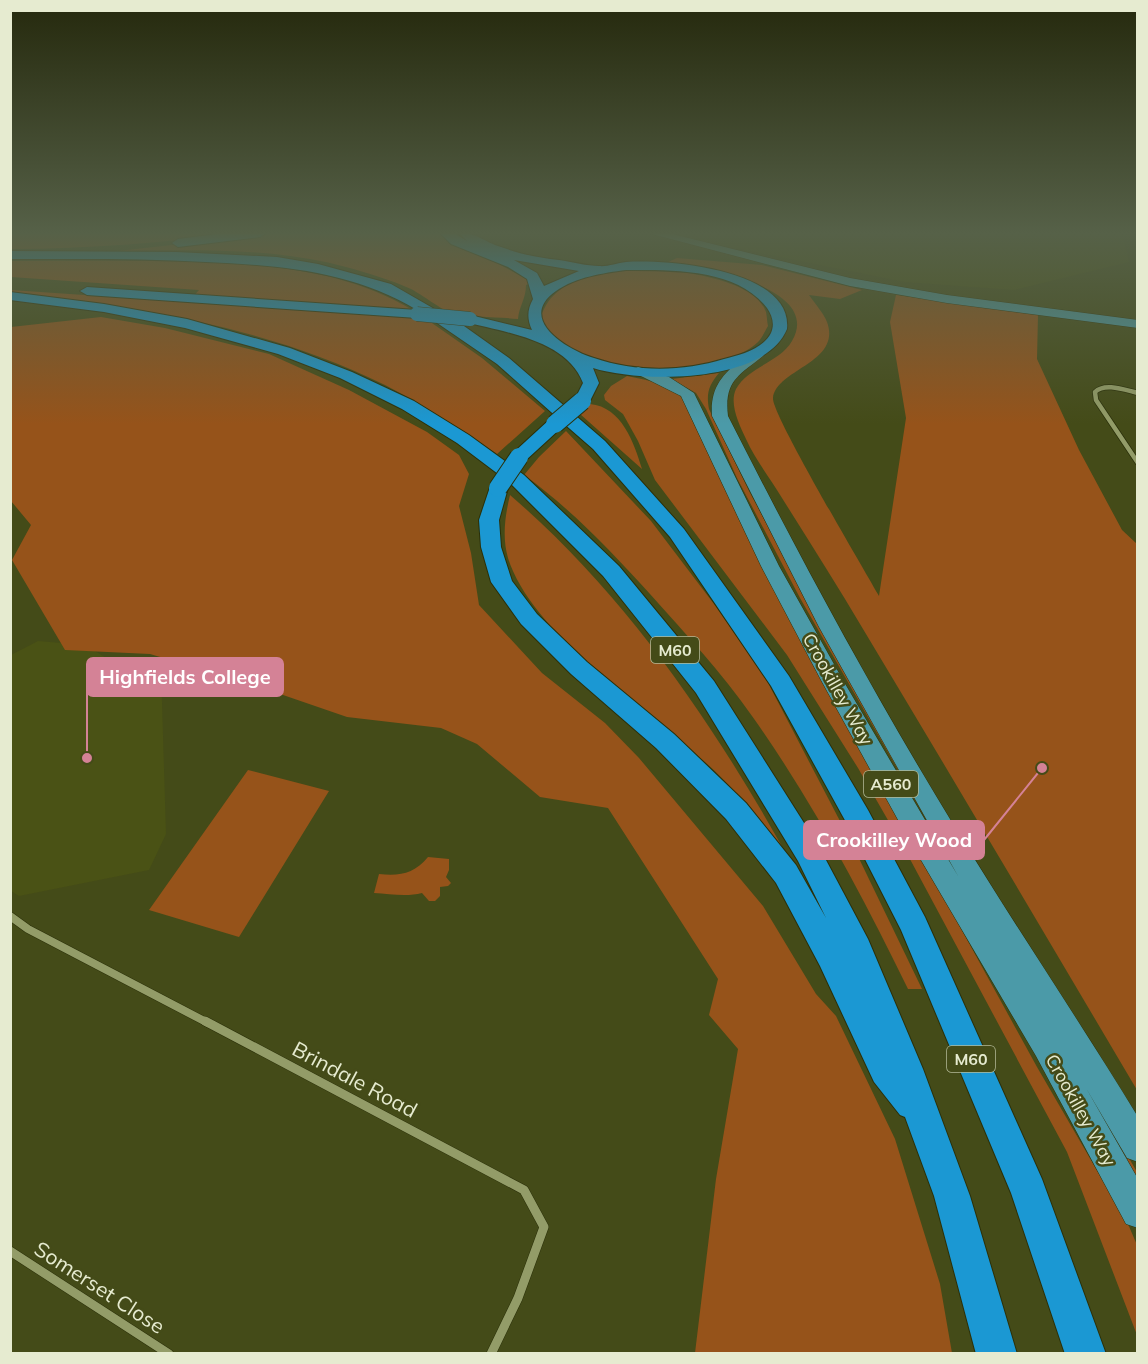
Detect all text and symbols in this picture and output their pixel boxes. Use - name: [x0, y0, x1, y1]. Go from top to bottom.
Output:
- street label: Crookilley Way: [798, 629, 878, 749]
- road number: M60: [651, 637, 699, 663]
- callout: Highfields College: [87, 658, 283, 696]
- text: Highfields College: [99, 664, 271, 689]
- road number: A560: [864, 771, 918, 797]
- callout: Crookilley Wood: [804, 821, 984, 859]
- text: Crookilley Wood: [816, 827, 972, 852]
- street label: Brindale Road: [288, 1035, 422, 1123]
- road number: M60: [947, 1046, 995, 1072]
- street label: Crookilley Way: [1041, 1050, 1121, 1170]
- street label: Somerset Close: [30, 1235, 170, 1339]

